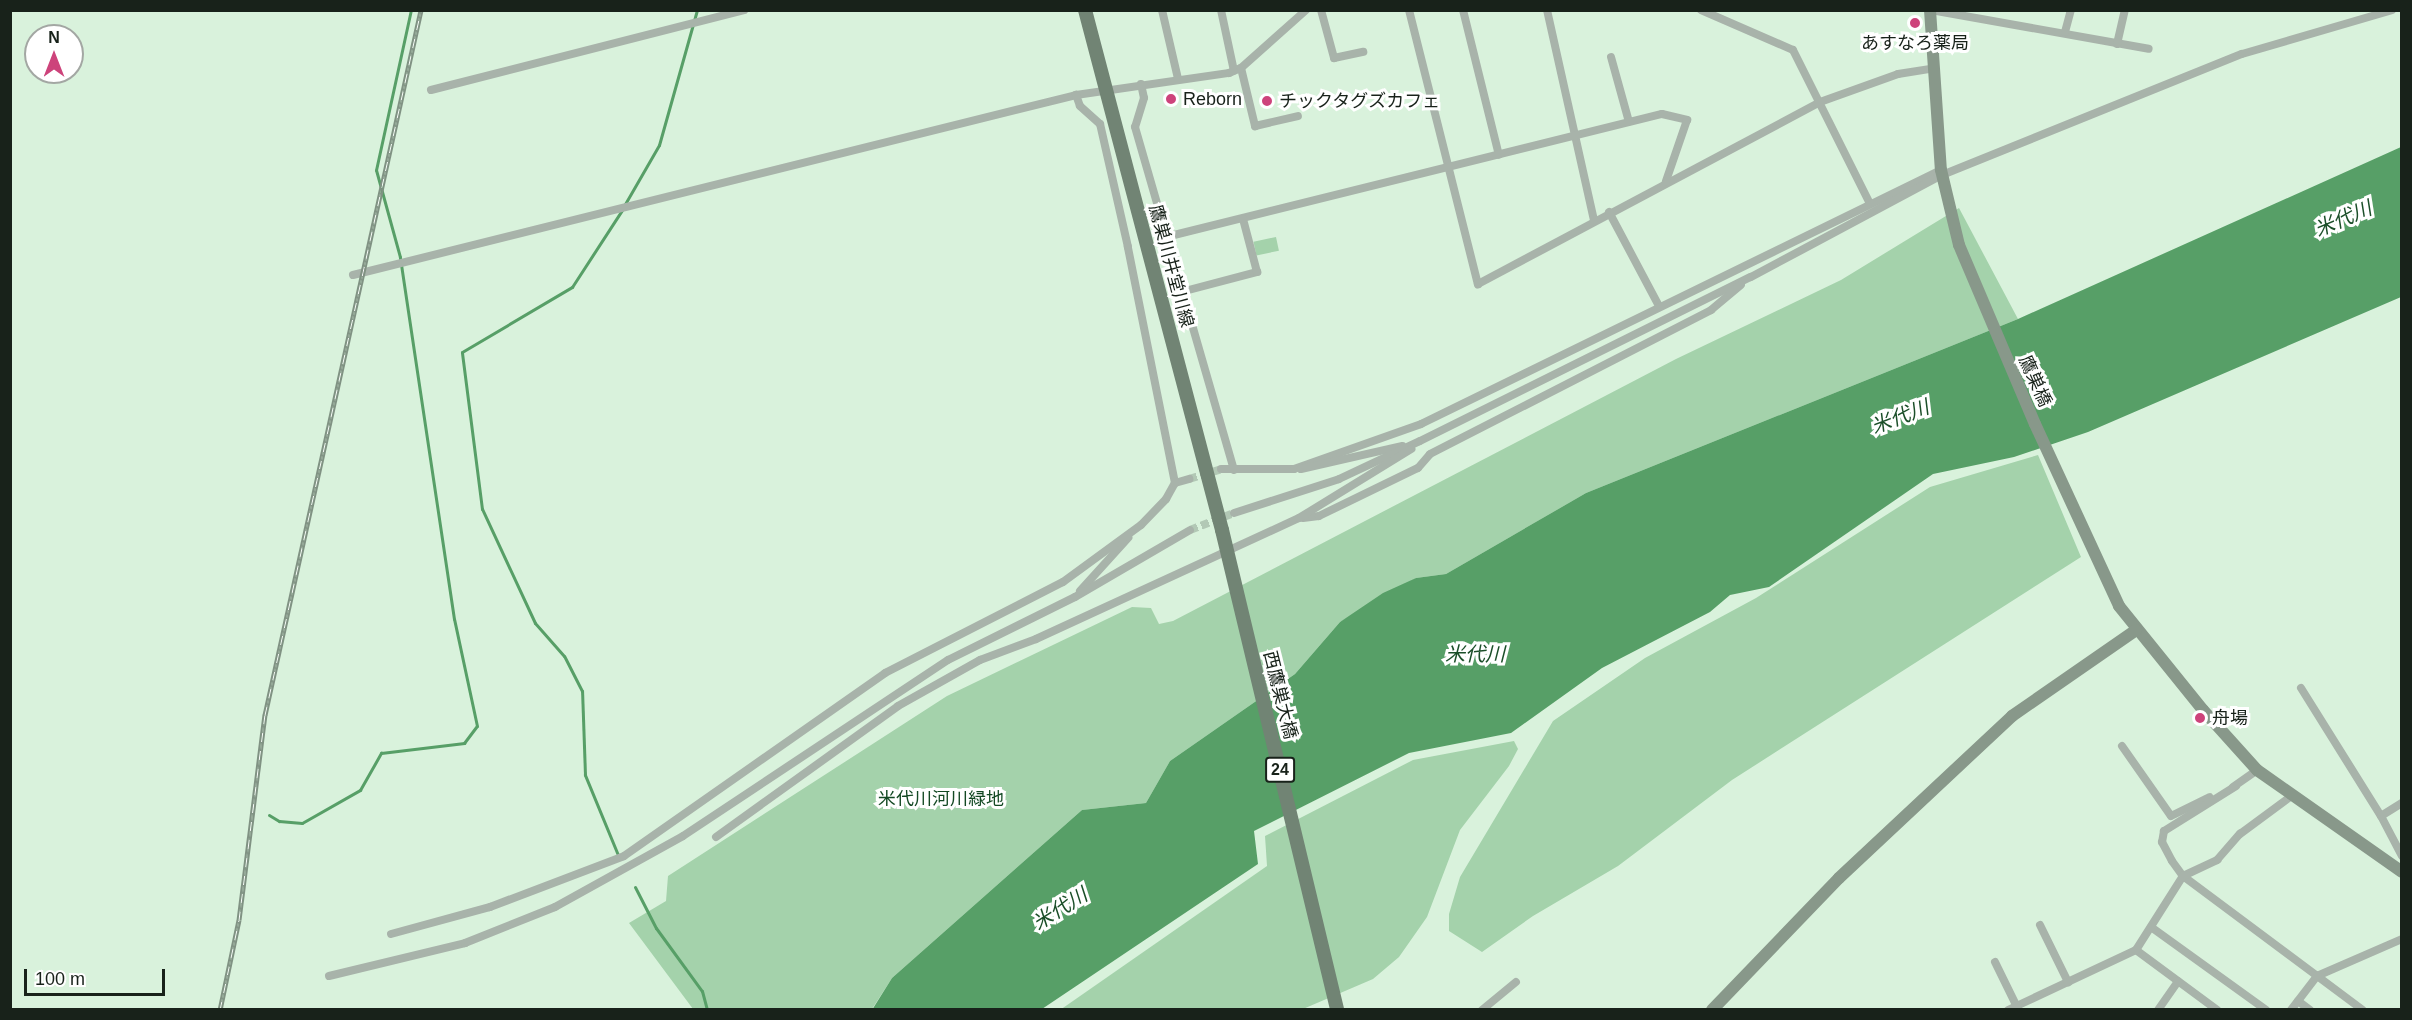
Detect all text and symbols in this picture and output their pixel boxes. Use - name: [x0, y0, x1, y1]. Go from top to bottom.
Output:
- marker: あすなろ薬局: [1908, 16, 1922, 30]
- north arrow: [24, 24, 84, 84]
- text: N: [48, 29, 60, 46]
- place label: あすなろ薬局: [1861, 32, 1969, 54]
- place label: Reborn: [1183, 88, 1242, 110]
- place label: チックタグズカフェ: [1279, 90, 1441, 112]
- marker: Reborn: [1164, 92, 1178, 106]
- marker: チックタグズカフェ: [1260, 94, 1274, 108]
- water label: 米代川: [2311, 196, 2375, 242]
- street label: 鷹巣川井堂川線: [1144, 202, 1198, 330]
- street label: 鷹巣橋: [2014, 352, 2056, 410]
- water label: 米代川: [1868, 395, 1932, 439]
- water label: 米代川: [1445, 642, 1505, 666]
- street label: 西鷹巣大橋: [1259, 649, 1301, 741]
- place label: 舟場: [2212, 707, 2248, 729]
- marker: 舟場: [2193, 711, 2207, 725]
- road number: 24: [1265, 757, 1295, 783]
- park label: 米代川河川緑地: [878, 788, 1004, 810]
- water label: 米代川: [1028, 883, 1092, 935]
- scale bar: [27, 957, 168, 995]
- text: 100 m: [35, 969, 85, 989]

